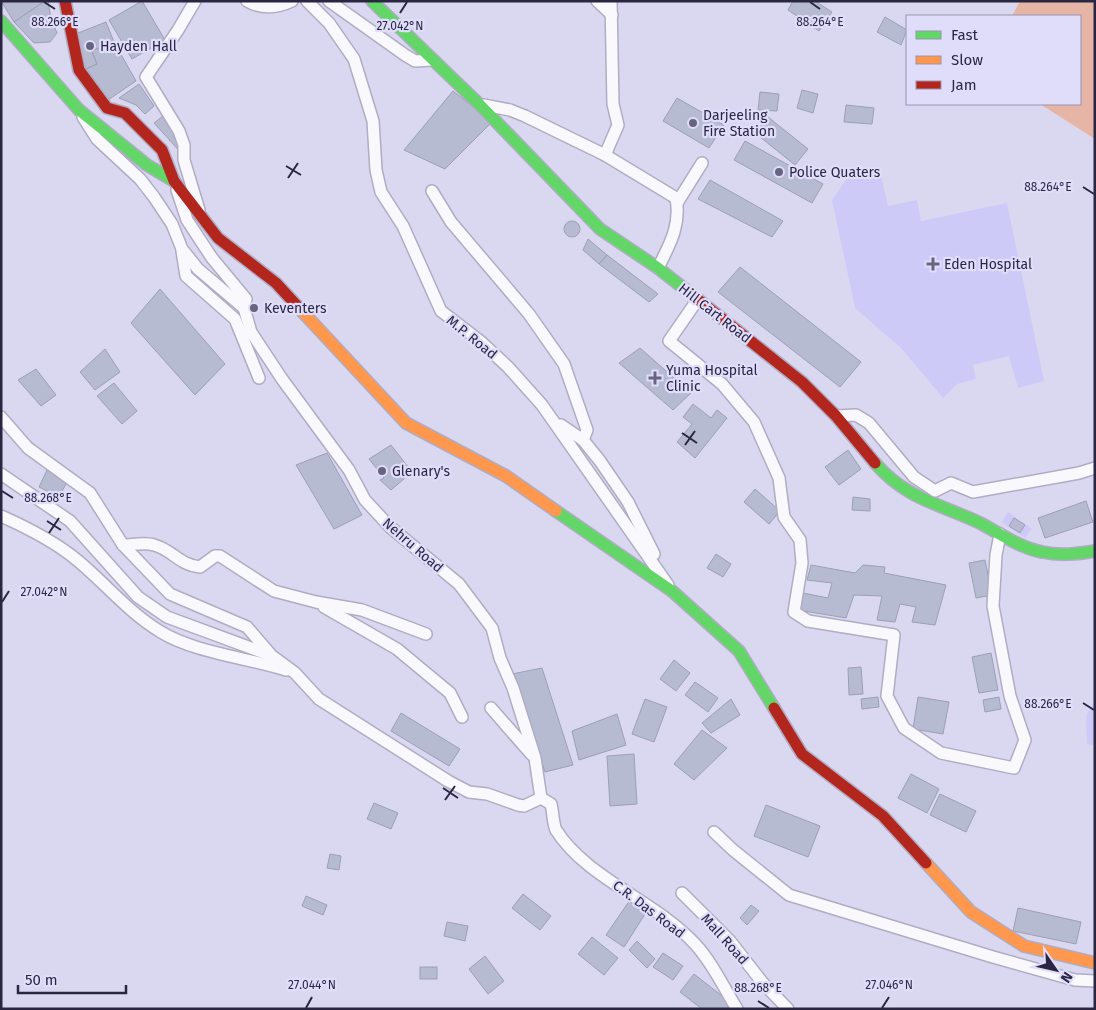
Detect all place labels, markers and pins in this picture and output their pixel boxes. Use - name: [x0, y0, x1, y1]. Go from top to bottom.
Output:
- place label: Hayden Hall: [100, 38, 177, 55]
- marker: Hayden Hall: [84, 40, 96, 52]
- place label: Darjeeling Fire Station: [703, 107, 775, 140]
- marker: Darjeeling Fire Station: [687, 117, 699, 129]
- place label: Police Quaters: [789, 164, 881, 181]
- marker: Police Quaters: [773, 166, 785, 178]
- place label: Eden Hospital: [944, 256, 1032, 273]
- marker: Eden Hospital: [926, 257, 940, 271]
- place label: Keventers: [264, 300, 327, 317]
- marker: Keventers: [248, 302, 260, 314]
- place label: Yuma Hospital Clinic: [666, 362, 758, 395]
- marker: Yuma Hospital Clinic: [648, 371, 662, 385]
- place label: Glenary's: [392, 463, 451, 480]
- marker: Glenary's: [376, 465, 388, 477]

